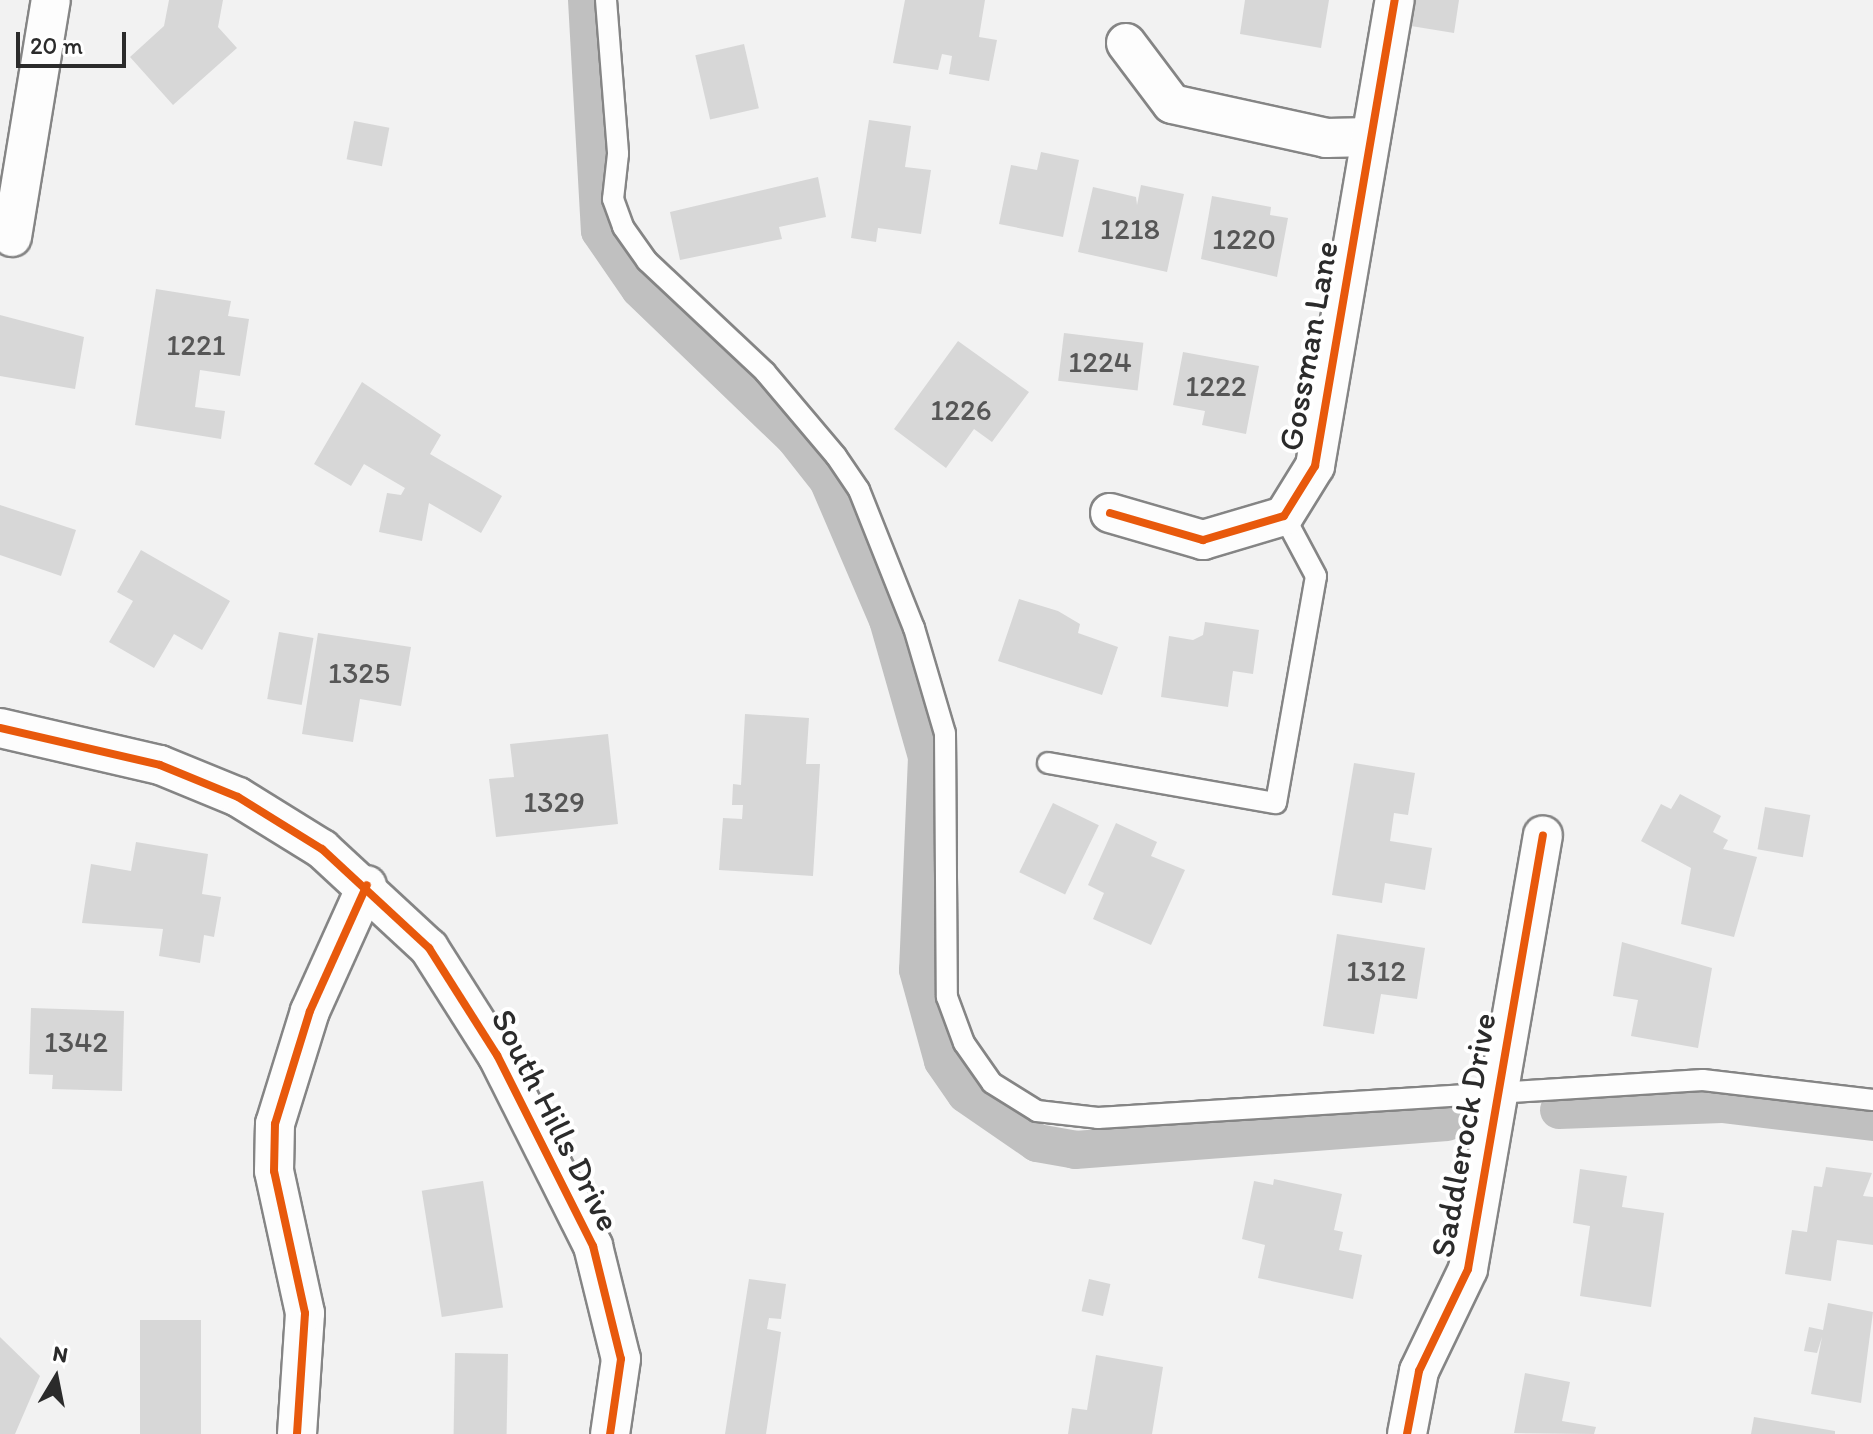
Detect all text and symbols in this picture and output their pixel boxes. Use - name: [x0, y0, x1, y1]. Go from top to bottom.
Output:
- scale bar: [20, 16, 130, 66]
- text: 20 m: [30, 31, 83, 60]
- house number: 1218: [1100, 211, 1160, 247]
- house number: 1220: [1212, 221, 1276, 257]
- street label: Gossman Lane: [1269, 237, 1347, 455]
- house number: 1221: [166, 327, 226, 363]
- house number: 1224: [1068, 344, 1132, 380]
- house number: 1222: [1185, 368, 1247, 404]
- house number: 1226: [930, 392, 992, 428]
- house number: 1325: [328, 655, 390, 691]
- house number: 1329: [523, 784, 585, 820]
- house number: 1312: [1346, 953, 1406, 989]
- street label: South Hills Drive: [482, 1002, 630, 1238]
- street label: Saddlerock Drive: [1421, 1010, 1505, 1260]
- house number: 1342: [44, 1024, 108, 1060]
- north arrow: [16, 1338, 96, 1418]
- text: N: [51, 1339, 70, 1368]

